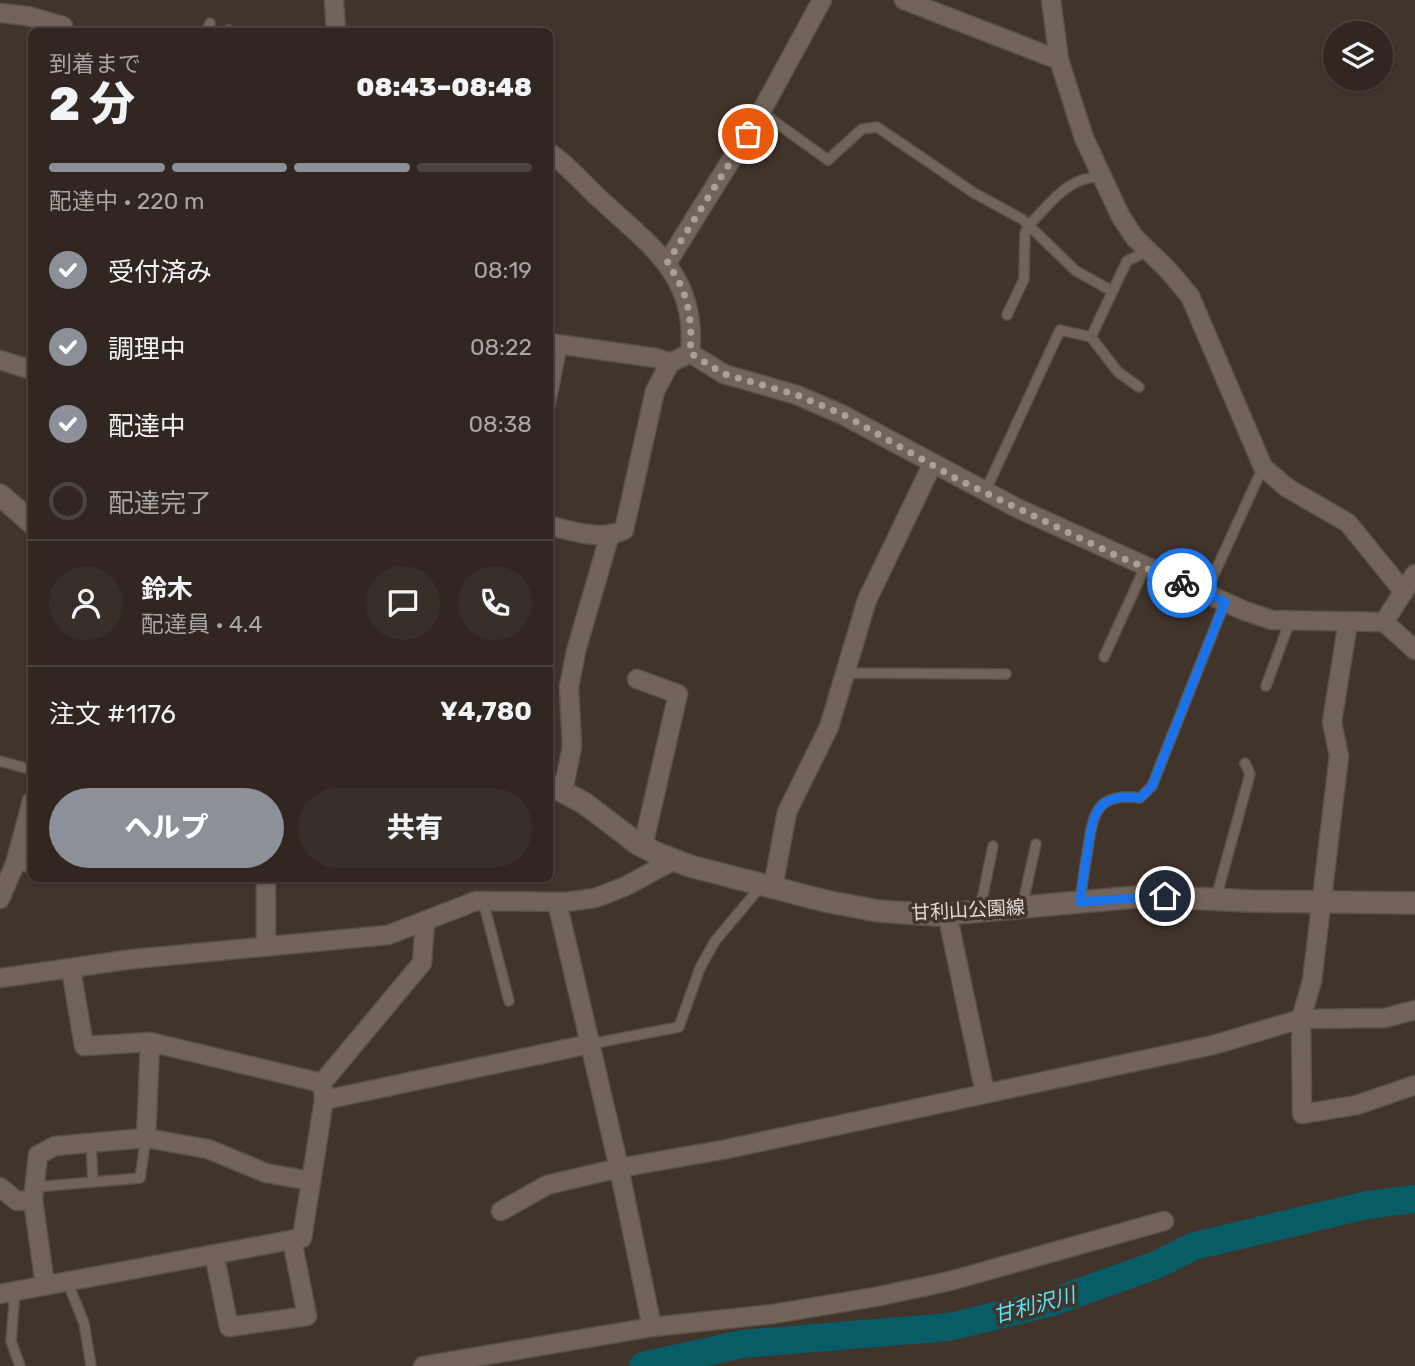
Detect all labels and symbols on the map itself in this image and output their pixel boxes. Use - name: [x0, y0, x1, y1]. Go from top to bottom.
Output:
- pin: [718, 104, 778, 164]
- courier: [1147, 548, 1217, 618]
- pin: [1135, 866, 1195, 926]
- street label: 甘利山公園線: [910, 896, 1026, 924]
- water label: 甘利沢川: [990, 1282, 1080, 1328]

